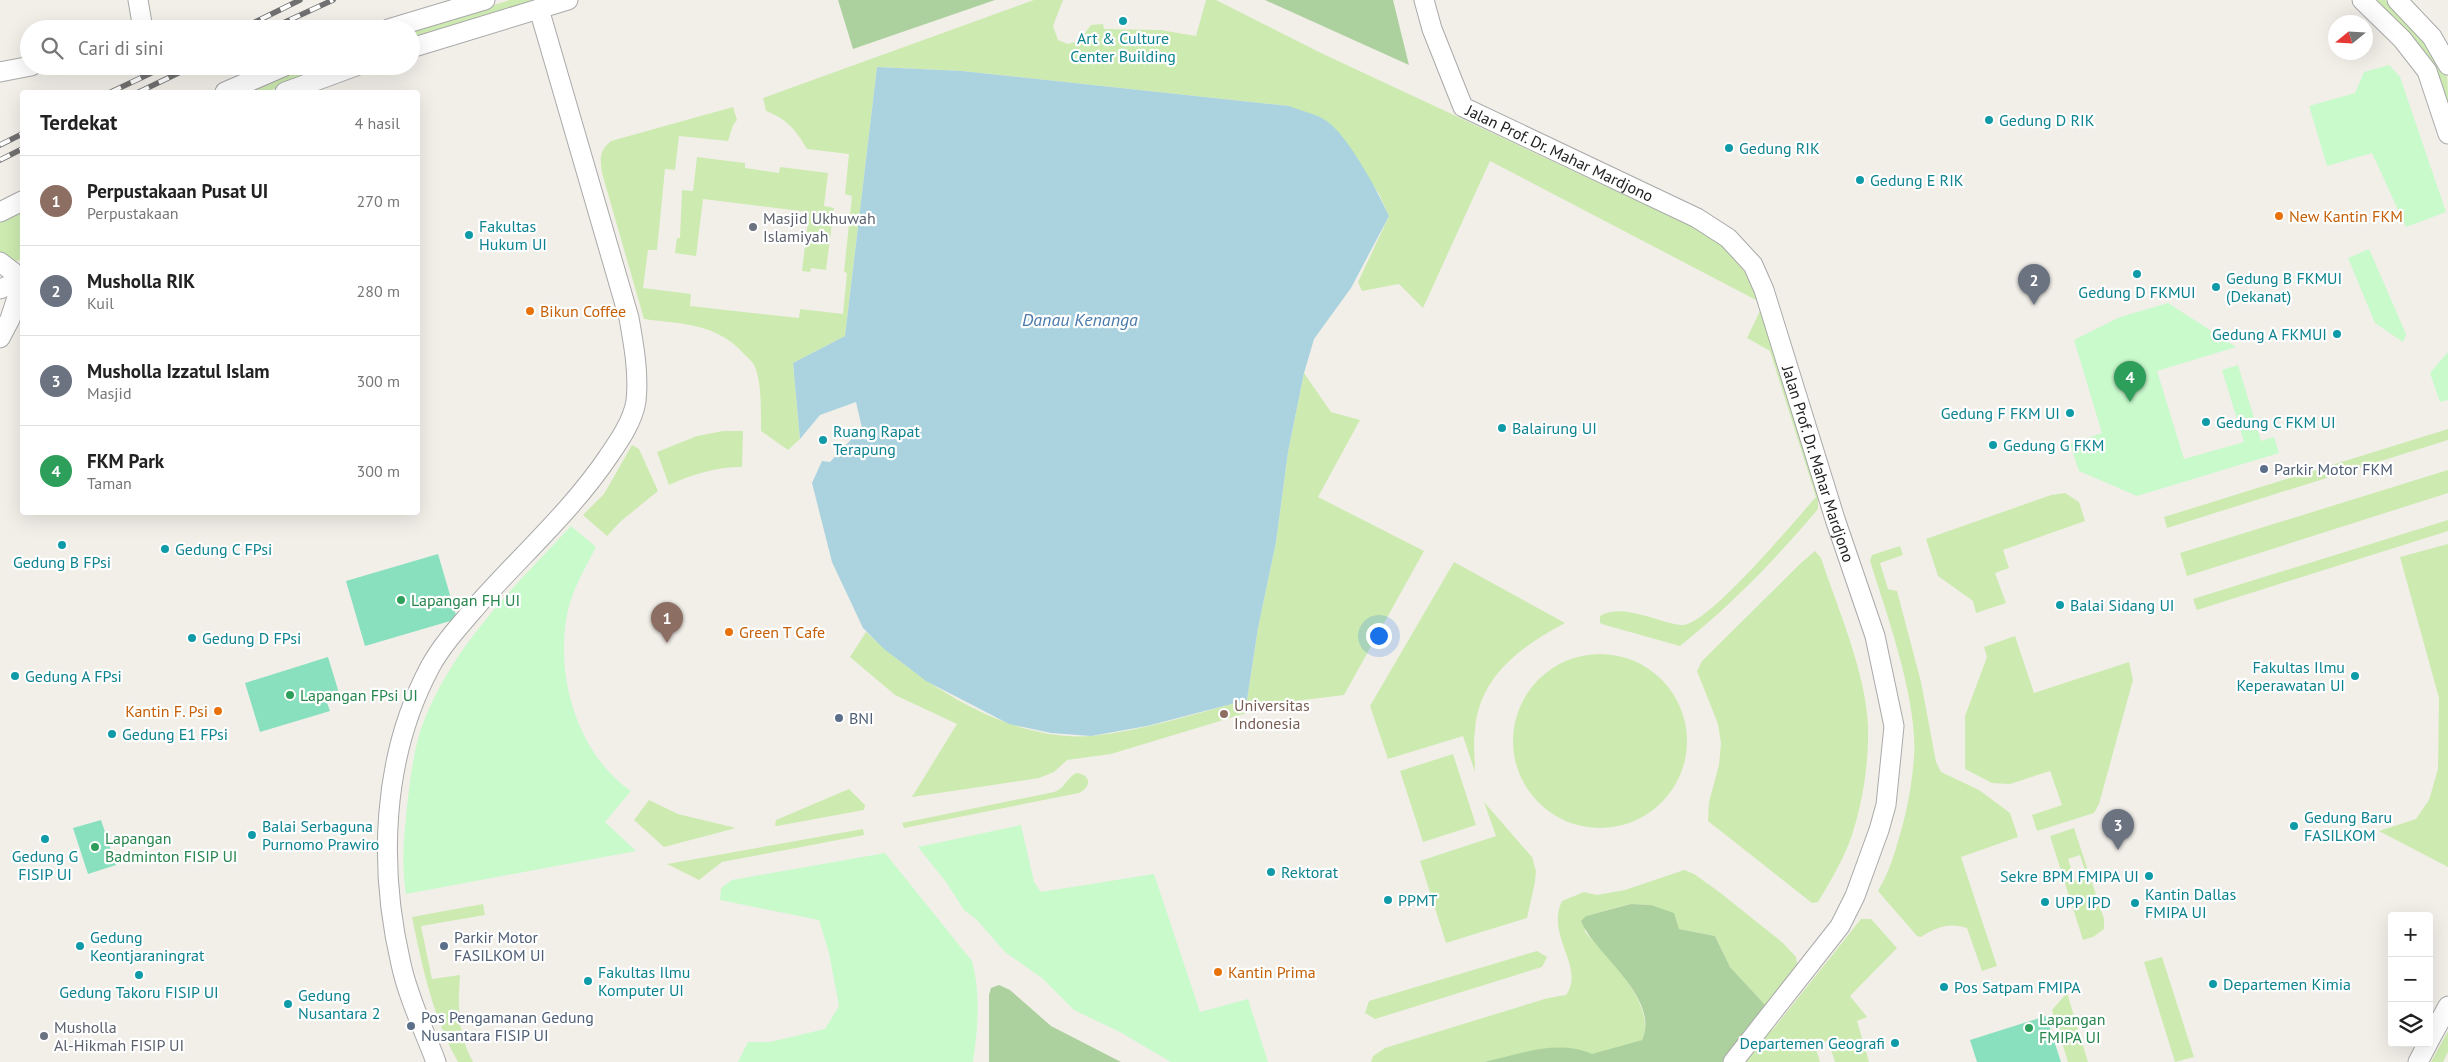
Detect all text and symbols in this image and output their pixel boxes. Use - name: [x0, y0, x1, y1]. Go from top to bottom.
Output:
- marker: Art & Culture Center Building: [1117, 15, 1129, 27]
- north arrow: [2328, 15, 2373, 60]
- search box: [20, 20, 420, 75]
- place label: Art & Culture Center Building: [1070, 28, 1176, 66]
- icon: search: [38, 34, 66, 62]
- text: Cari di sini: [78, 36, 164, 60]
- street label: Jalan Prof. Dr. Mahar Mardjono: [1462, 99, 1657, 206]
- text: Terdekat: [40, 109, 117, 136]
- place label: Gedung D RIK: [1999, 110, 2095, 130]
- text: 4 hasil: [355, 113, 400, 133]
- marker: Gedung D RIK: [1983, 114, 1995, 126]
- place label: Gedung RIK: [1739, 138, 1820, 158]
- marker: Gedung RIK: [1723, 142, 1735, 154]
- place label: Gedung E RIK: [1870, 170, 1964, 190]
- marker: Gedung E RIK: [1854, 174, 1866, 186]
- text: Perpustakaan Pusat UI: [87, 179, 268, 203]
- text: 1: [51, 191, 61, 211]
- text: 270 m: [357, 191, 400, 211]
- text: Perpustakaan: [87, 203, 179, 223]
- place label: New Kantin FKM: [2289, 206, 2403, 226]
- place label: Masjid Ukhuwah Islamiyah: [763, 208, 876, 246]
- marker: New Kantin FKM: [2273, 210, 2285, 222]
- place label: Fakultas Hukum UI: [479, 216, 547, 254]
- marker: Masjid Ukhuwah Islamiyah: [747, 221, 759, 233]
- marker: Fakultas Hukum UI: [463, 229, 475, 241]
- pin: 2: [2018, 264, 2050, 305]
- marker: Gedung D FKMUI: [2131, 268, 2143, 280]
- place label: Gedung B FKMUI (Dekanat): [2226, 268, 2342, 306]
- text: Musholla RIK: [87, 269, 195, 293]
- text: 2: [51, 281, 61, 301]
- text: 280 m: [357, 281, 400, 301]
- marker: Gedung B FKMUI (Dekanat): [2210, 281, 2222, 293]
- place label: Gedung D FKMUI: [2078, 282, 2196, 302]
- text: Kuil: [87, 293, 114, 313]
- place label: Bikun Coffee: [540, 301, 626, 321]
- marker: Bikun Coffee: [524, 305, 536, 317]
- water label: Danau Kenanga: [1022, 308, 1138, 331]
- place label: Gedung A FKMUI: [2212, 324, 2327, 344]
- marker: Gedung A FKMUI: [2331, 328, 2343, 340]
- text: Musholla Izzatul Islam: [87, 359, 270, 383]
- pin: 4: [2114, 361, 2146, 402]
- street label: Jalan Prof. Dr. Mahar Mardjono: [1778, 362, 1859, 565]
- text: 3: [51, 371, 61, 391]
- text: 300 m: [357, 371, 400, 391]
- text: Masjid: [87, 383, 132, 403]
- place label: Gedung F FKM UI: [1941, 403, 2060, 423]
- marker: Gedung F FKM UI: [2064, 407, 2076, 419]
- place label: Gedung C FKM UI: [2216, 412, 2336, 432]
- marker: Gedung C FKM UI: [2200, 416, 2212, 428]
- place label: Balairung UI: [1512, 418, 1597, 438]
- place label: Ruang Rapat Terapung: [833, 421, 920, 459]
- marker: Balairung UI: [1496, 422, 1508, 434]
- marker: Ruang Rapat Terapung: [817, 434, 829, 446]
- place label: Gedung G FKM: [2003, 435, 2105, 455]
- marker: Gedung G FKM: [1987, 439, 1999, 451]
- text: FKM Park: [87, 449, 164, 473]
- place label: Parkir Motor FKM: [2274, 459, 2393, 479]
- text: 4: [51, 461, 61, 481]
- text: 300 m: [357, 461, 400, 481]
- marker: Parkir Motor FKM: [2258, 463, 2270, 475]
- text: Taman: [87, 473, 132, 493]
- marker: Gedung B FPsi: [56, 539, 68, 551]
- place label: Gedung C FPsi: [175, 539, 272, 559]
- marker: Gedung C FPsi: [159, 543, 171, 555]
- place label: Gedung B FPsi: [13, 552, 111, 572]
- place label: Lapangan FH UI: [411, 590, 520, 610]
- marker: Lapangan FH UI: [395, 594, 407, 606]
- place label: Balai Sidang UI: [2070, 595, 2174, 615]
- marker: Balai Sidang UI: [2054, 599, 2066, 611]
- pin: 1: [651, 602, 683, 643]
- place label: Green T Cafe: [739, 622, 825, 642]
- your location: [1366, 623, 1392, 649]
- marker: Green T Cafe: [723, 626, 735, 638]
- place label: Gedung D FPsi: [202, 628, 301, 648]
- marker: Gedung D FPsi: [186, 632, 198, 644]
- place label: Fakultas Ilmu Keperawatan UI: [2237, 657, 2345, 695]
- place label: Gedung A FPsi: [25, 666, 122, 686]
- marker: Gedung A FPsi: [9, 670, 21, 682]
- marker: Fakultas Ilmu Keperawatan UI: [2349, 670, 2361, 682]
- place label: Lapangan FPsi UI: [300, 685, 418, 705]
- marker: Lapangan FPsi UI: [284, 689, 296, 701]
- place label: Universitas Indonesia: [1234, 695, 1310, 733]
- place label: Kantin F. Psi: [125, 701, 208, 721]
- marker: Kantin F. Psi: [212, 705, 224, 717]
- place label: BNI: [849, 708, 874, 728]
- marker: Universitas Indonesia: [1218, 708, 1230, 720]
- marker: BNI: [833, 712, 845, 724]
- place label: Gedung E1 FPsi: [122, 724, 228, 744]
- marker: Gedung E1 FPsi: [106, 728, 118, 740]
- place label: Gedung Baru FASILKOM: [2304, 807, 2392, 845]
- pin: 3: [2102, 809, 2134, 850]
- place label: Balai Serbaguna Purnomo Prawiro: [262, 816, 379, 854]
- marker: Gedung Baru FASILKOM: [2288, 820, 2300, 832]
- place label: Lapangan Badminton FISIP UI: [105, 828, 238, 866]
- marker: Balai Serbaguna Purnomo Prawiro: [246, 829, 258, 841]
- marker: Gedung G FISIP UI: [39, 833, 51, 845]
- marker: Lapangan Badminton FISIP UI: [89, 841, 101, 853]
- place label: Gedung G FISIP UI: [12, 846, 78, 884]
- place label: Rektorat: [1281, 862, 1339, 882]
- marker: Rektorat: [1265, 866, 1277, 878]
- place label: Sekre BPM FMIPA UI: [2000, 866, 2139, 886]
- marker: Sekre BPM FMIPA UI: [2143, 870, 2155, 882]
- place label: Kantin Dallas FMIPA UI: [2145, 884, 2236, 922]
- place label: PPMT: [1398, 890, 1438, 910]
- place label: UPP IPD: [2055, 892, 2111, 912]
- marker: PPMT: [1382, 894, 1394, 906]
- marker: UPP IPD: [2039, 896, 2051, 908]
- marker: Kantin Dallas FMIPA UI: [2129, 897, 2141, 909]
- map controls: [2388, 912, 2433, 1047]
- button: +: [2388, 912, 2433, 957]
- place label: Gedung Keontjaraningrat: [90, 927, 205, 965]
- place label: Parkir Motor FASILKOM UI: [454, 927, 545, 965]
- marker: Gedung Keontjaraningrat: [74, 940, 86, 952]
- marker: Parkir Motor FASILKOM UI: [438, 940, 450, 952]
- button: −: [2388, 957, 2433, 1002]
- place label: Fakultas Ilmu Komputer UI: [598, 962, 690, 1000]
- place label: Kantin Prima: [1228, 962, 1316, 982]
- marker: Kantin Prima: [1212, 966, 1224, 978]
- marker: Gedung Takoru FISIP UI: [133, 969, 145, 981]
- place label: Departemen Kimia: [2223, 974, 2351, 994]
- marker: Fakultas Ilmu Komputer UI: [582, 975, 594, 987]
- place label: Pos Satpam FMIPA: [1954, 977, 2081, 997]
- marker: Departemen Kimia: [2207, 978, 2219, 990]
- marker: Pos Satpam FMIPA: [1938, 981, 1950, 993]
- place label: Gedung Takoru FISIP UI: [59, 982, 219, 1002]
- place label: Gedung Nusantara 2: [298, 985, 381, 1023]
- marker: Gedung Nusantara 2: [282, 998, 294, 1010]
- button: layers: [2388, 1002, 2433, 1047]
- place label: Pos Pengamanan Gedung Nusantara FISIP UI: [421, 1007, 594, 1045]
- place label: Lapangan FMIPA UI: [2039, 1009, 2106, 1047]
- place label: Musholla Al-Hikmah FISIP UI: [54, 1017, 184, 1055]
- marker: Pos Pengamanan Gedung Nusantara FISIP UI: [405, 1020, 417, 1032]
- marker: Lapangan FMIPA UI: [2023, 1022, 2035, 1034]
- marker: Musholla Al-Hikmah FISIP UI: [38, 1030, 50, 1042]
- place label: Departemen Geografi: [1739, 1033, 1885, 1053]
- marker: Departemen Geografi: [1889, 1037, 1901, 1049]

